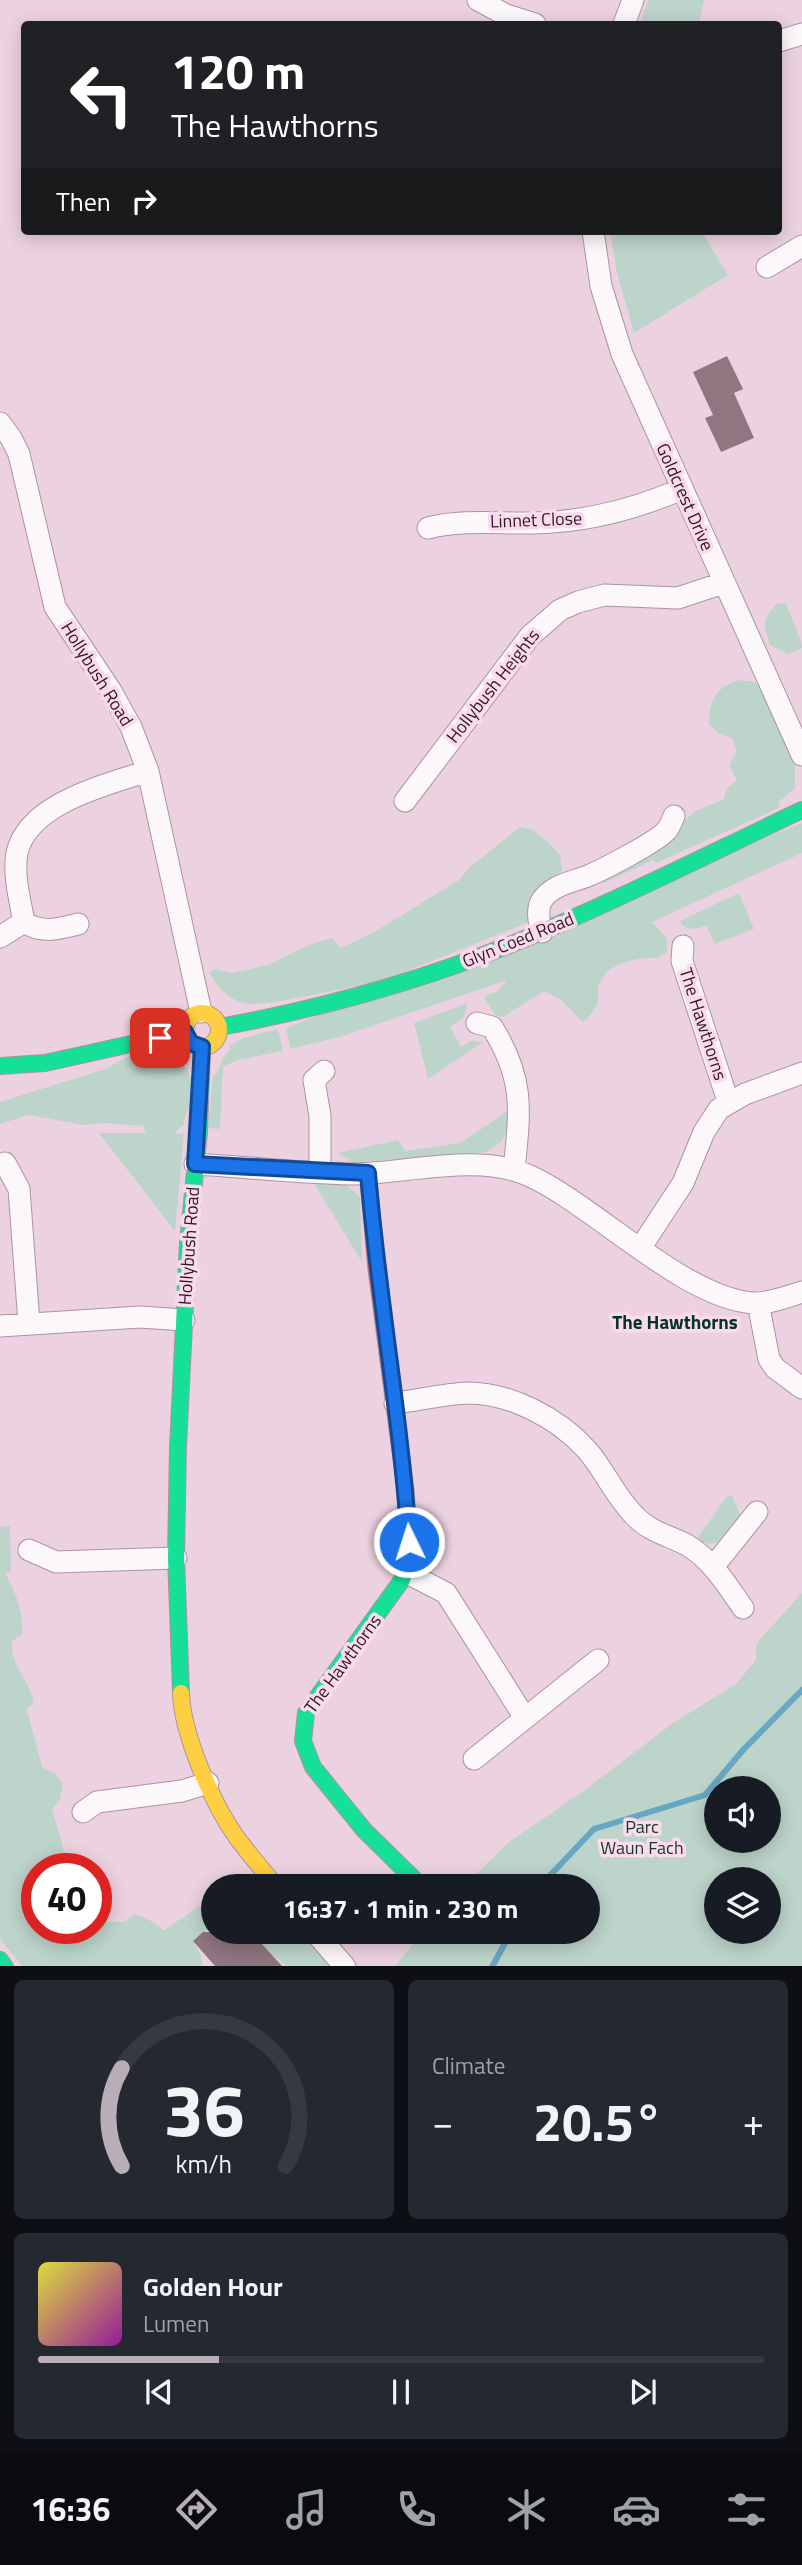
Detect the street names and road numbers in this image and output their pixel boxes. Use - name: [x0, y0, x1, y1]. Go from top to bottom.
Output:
- street label: Goldcrest Drive: [650, 439, 721, 555]
- street label: Linnet Close: [489, 504, 582, 535]
- street label: Hollybush Road: [55, 616, 140, 731]
- street label: Hollybush Heights: [439, 623, 546, 748]
- street label: Glyn Coed Road: [458, 905, 578, 974]
- street label: The Hawthorns: [673, 964, 734, 1084]
- street label: Hollybush Road: [171, 1186, 206, 1306]
- street label: The Hawthorns: [297, 1609, 388, 1719]

